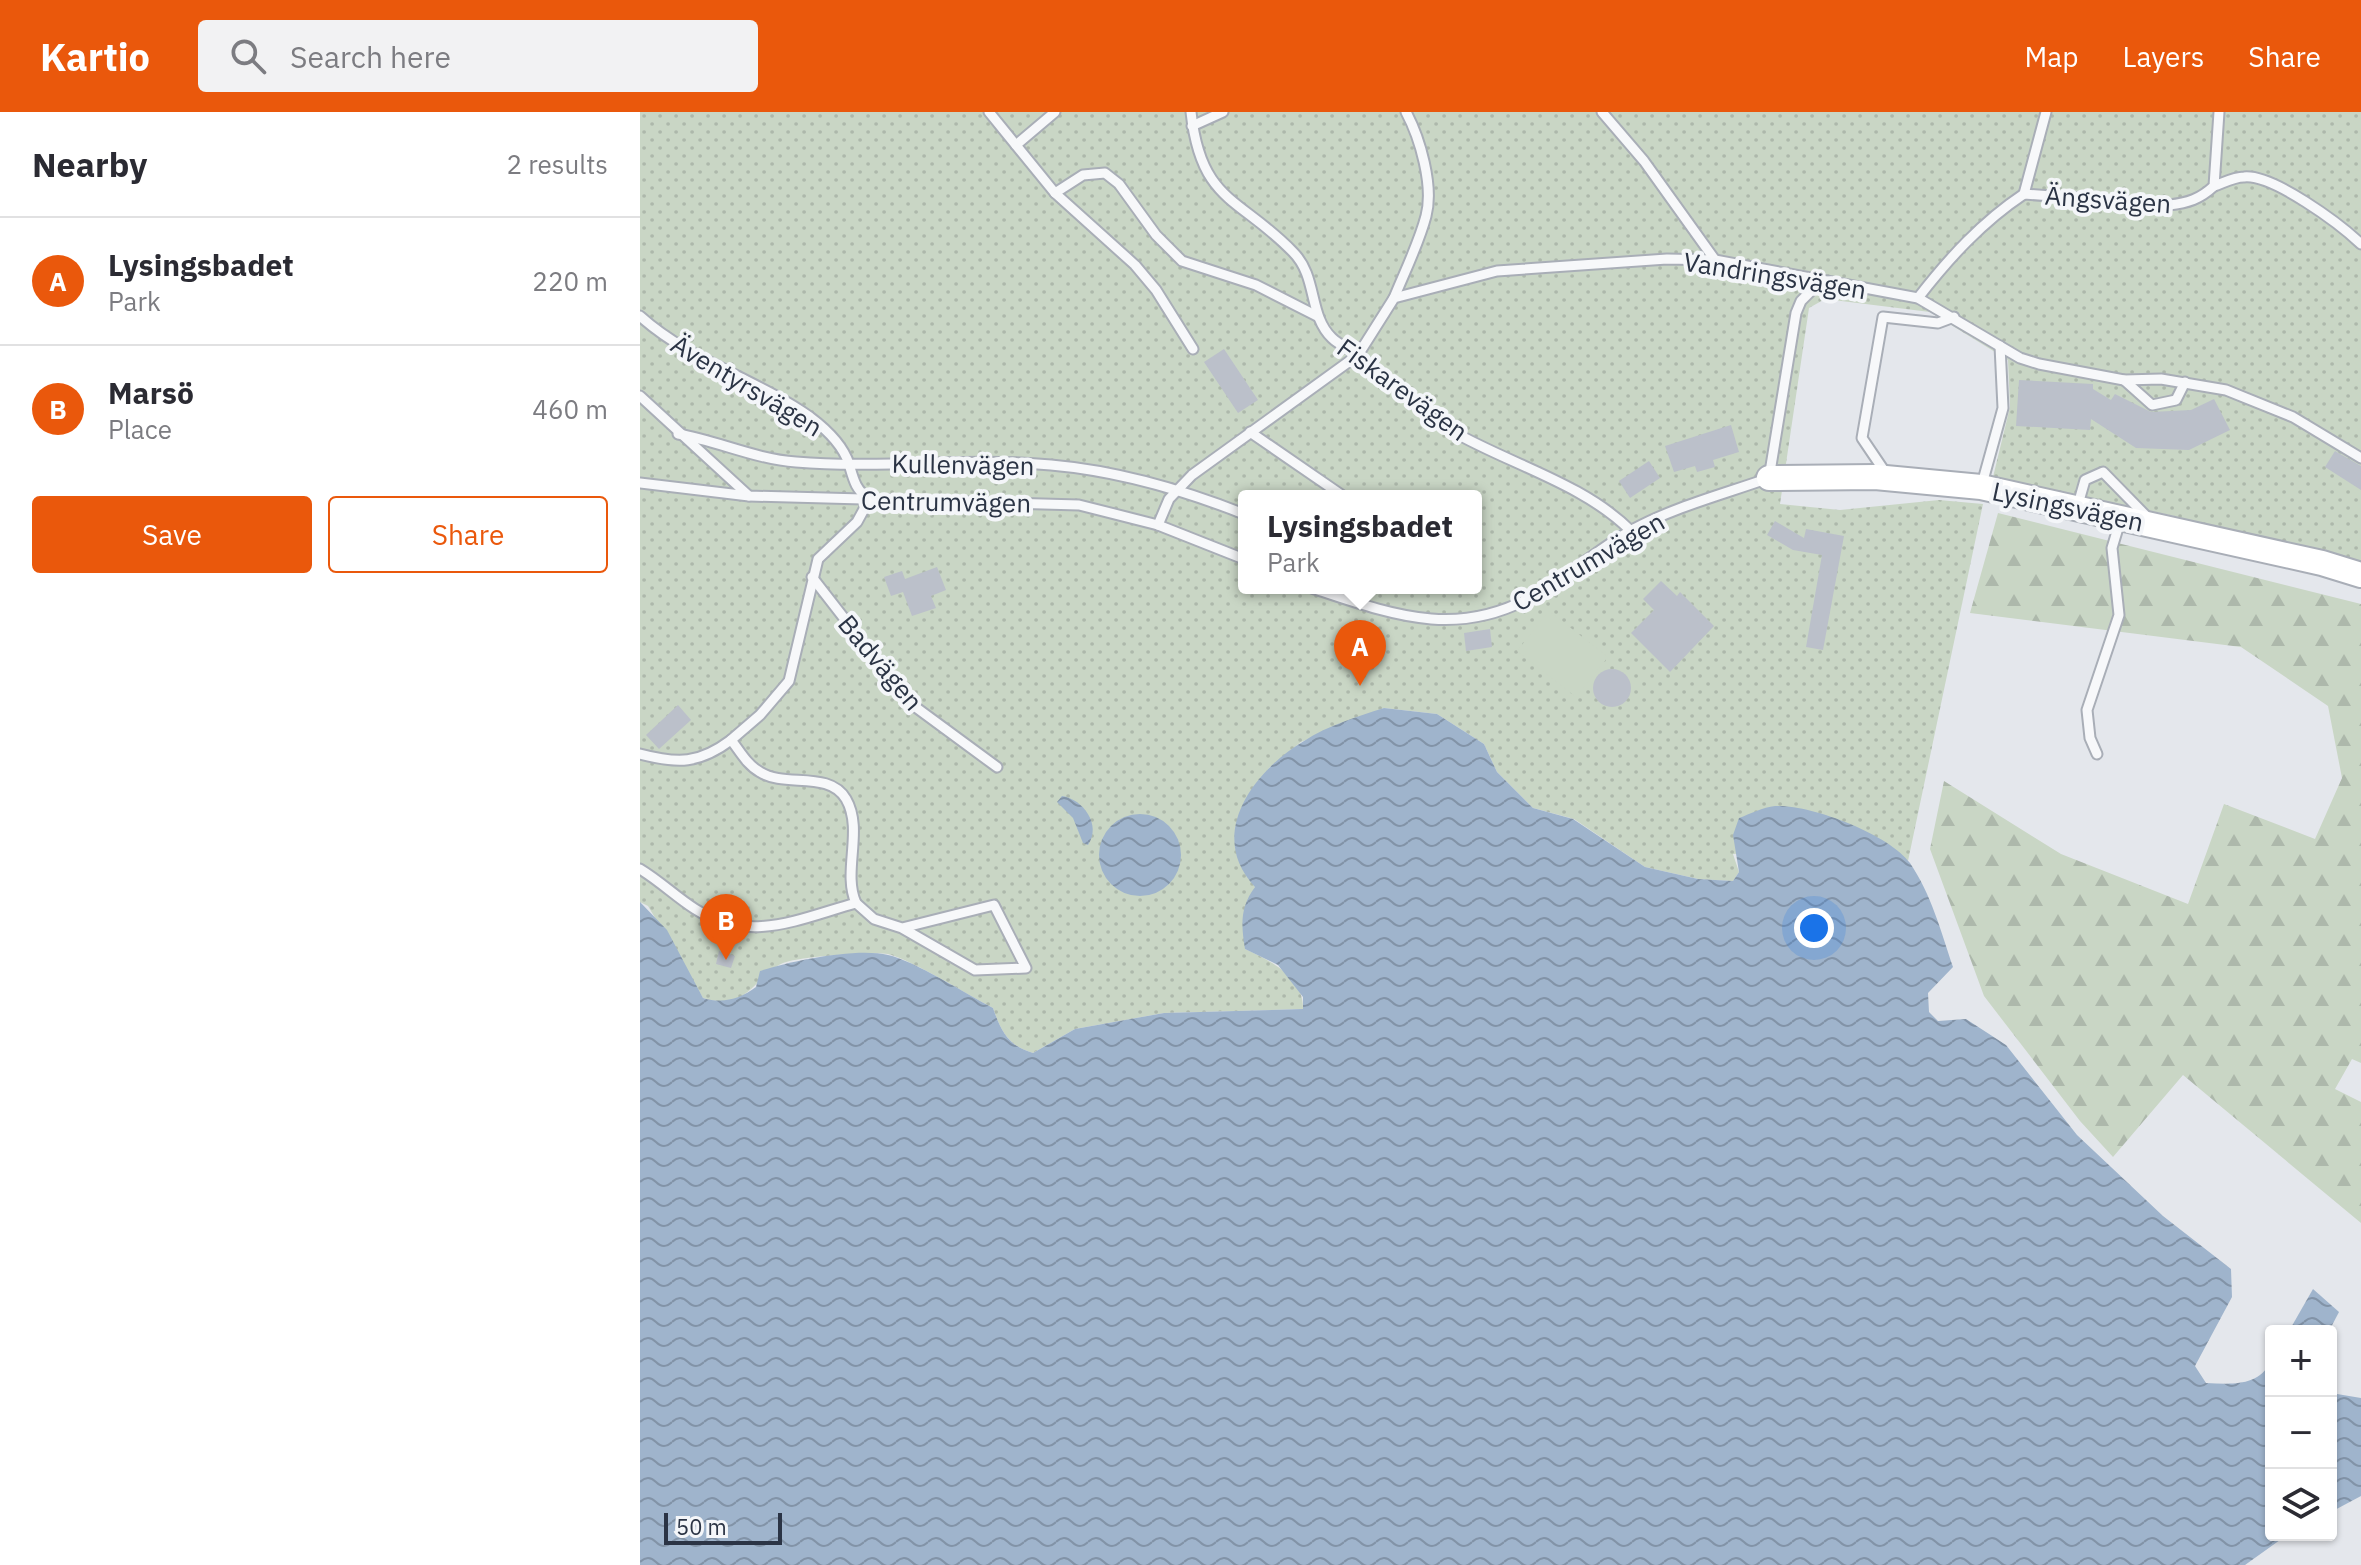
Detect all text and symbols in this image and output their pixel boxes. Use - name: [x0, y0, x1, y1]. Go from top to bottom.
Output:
- search box: [198, 20, 758, 92]
- text: Kartio: [40, 32, 150, 81]
- icon: search: [226, 34, 270, 78]
- text: Search here: [290, 37, 451, 76]
- text: Map: [2024, 38, 2078, 75]
- text: Layers: [2122, 38, 2204, 75]
- text: Share: [2248, 38, 2321, 75]
- text: Nearby: [32, 142, 147, 186]
- text: 2 results: [506, 147, 608, 181]
- street label: Ängsvägen: [2044, 178, 2172, 220]
- street label: Vandringsvägen: [1681, 244, 1869, 306]
- text: Lysingsbadet: [108, 245, 294, 284]
- text: A: [49, 264, 67, 298]
- text: 220 m: [532, 264, 608, 298]
- text: Park: [108, 284, 161, 318]
- street label: Äventyrsvägen: [665, 326, 829, 444]
- street label: Fiskarevägen: [1331, 330, 1475, 448]
- text: Marsö: [108, 373, 194, 412]
- text: B: [49, 392, 67, 426]
- text: 460 m: [532, 392, 608, 426]
- text: Place: [108, 412, 172, 446]
- street label: Kullenvägen: [891, 446, 1035, 482]
- street label: Lysingsvägen: [1989, 473, 2147, 539]
- street label: Centrumvägen: [861, 483, 1031, 519]
- popup: [1238, 490, 1482, 594]
- button: Save: [32, 496, 312, 573]
- button: Share: [328, 496, 608, 573]
- street label: Centrumvägen: [1506, 504, 1670, 618]
- text: Lysingsbadet: [1267, 506, 1453, 545]
- text: Park: [1267, 545, 1320, 579]
- street label: Badvägen: [831, 607, 931, 717]
- pin: A: [1334, 620, 1386, 686]
- pin: B: [700, 894, 752, 960]
- your location: [1794, 908, 1834, 948]
- map controls: [2265, 1325, 2337, 1541]
- button: +: [2265, 1325, 2337, 1397]
- button: −: [2265, 1397, 2337, 1469]
- button: layers: [2265, 1469, 2337, 1541]
- scale bar: [664, 1509, 782, 1545]
- text: 50 m: [676, 1512, 727, 1541]

